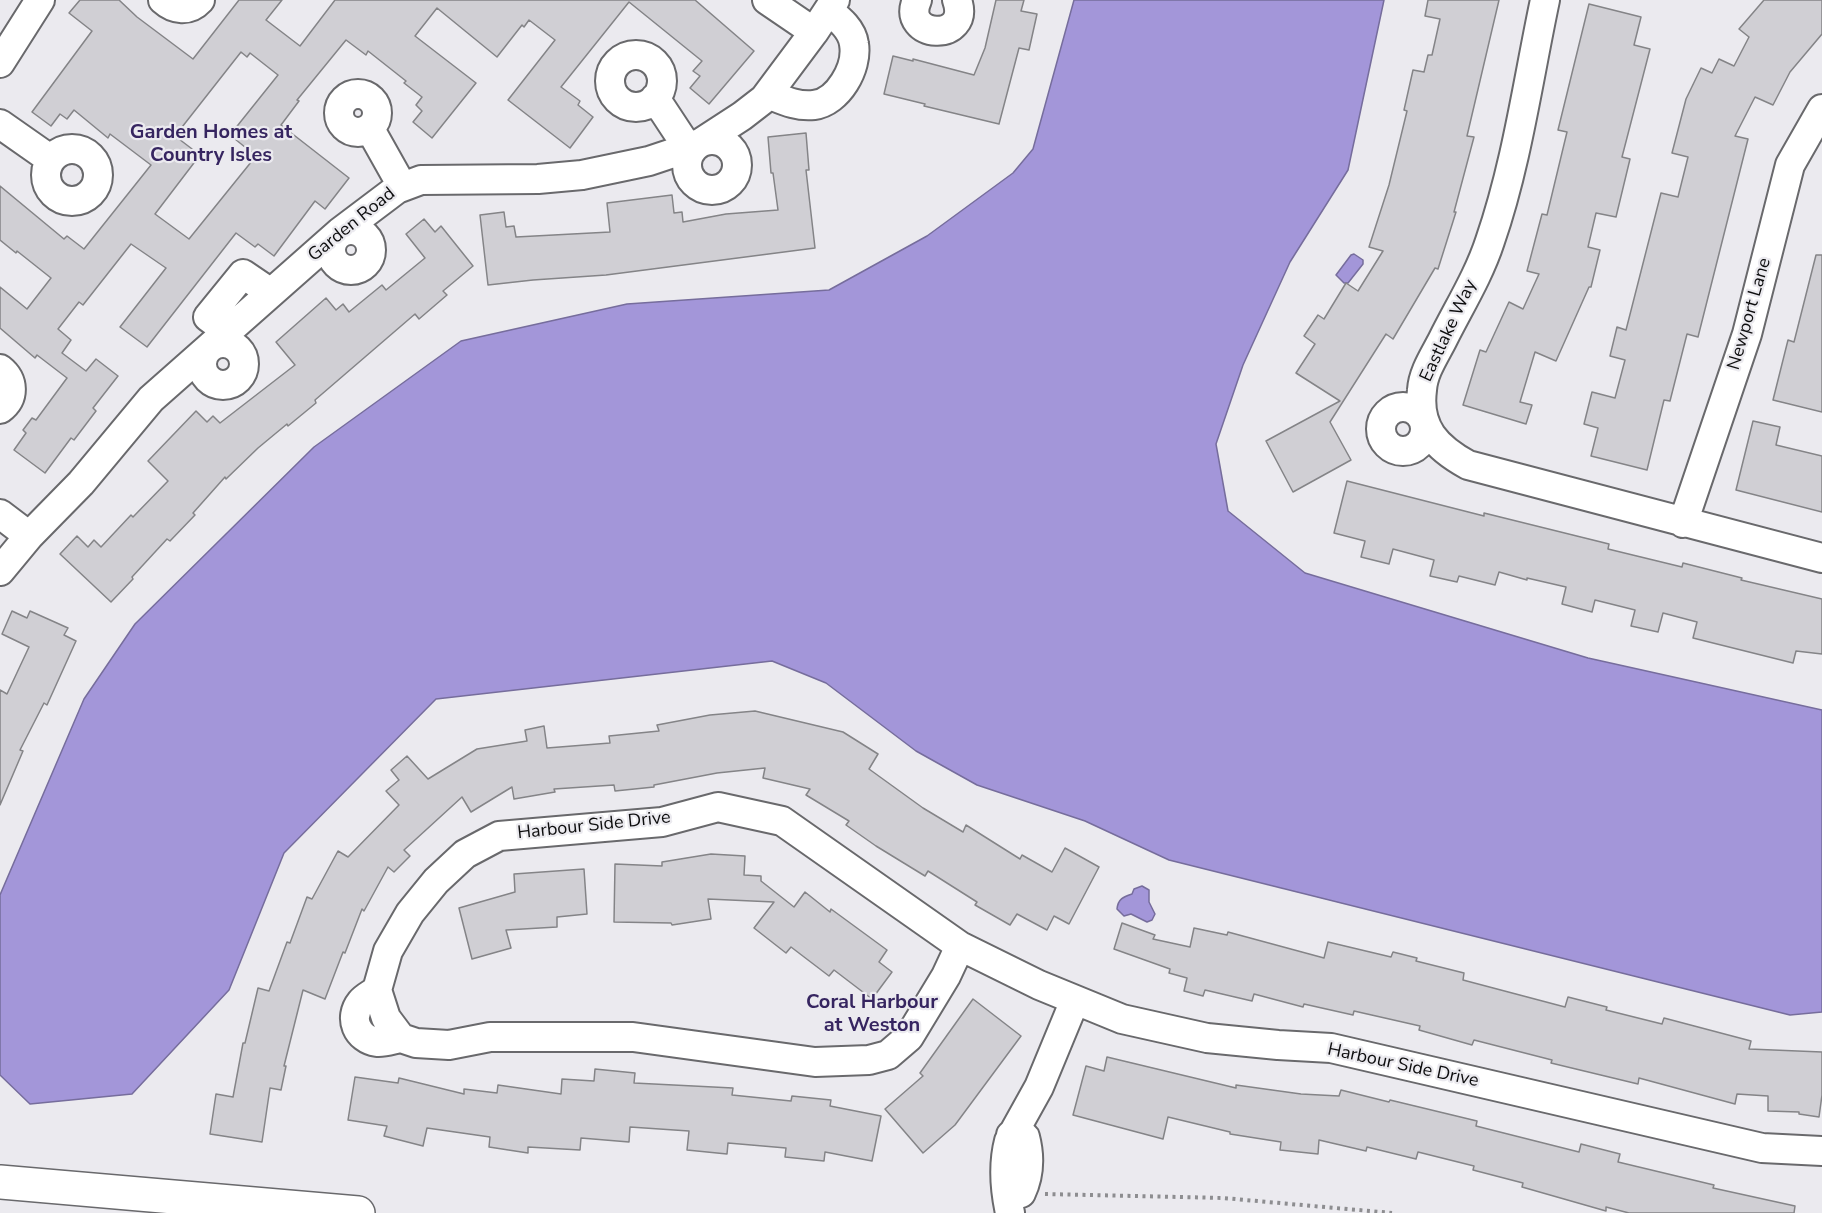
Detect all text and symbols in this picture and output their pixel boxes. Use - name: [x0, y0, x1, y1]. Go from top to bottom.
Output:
- district label: Garden Homes at Country Isles: [130, 121, 292, 168]
- street label: Garden Road: [304, 183, 400, 267]
- street label: Newport Lane: [1724, 256, 1776, 372]
- street label: Eastlake Way: [1416, 277, 1482, 385]
- street label: Harbour Side Drive: [516, 807, 672, 845]
- district label: Coral Harbour at Weston: [806, 991, 938, 1038]
- street label: Harbour Side Drive: [1325, 1039, 1481, 1093]

